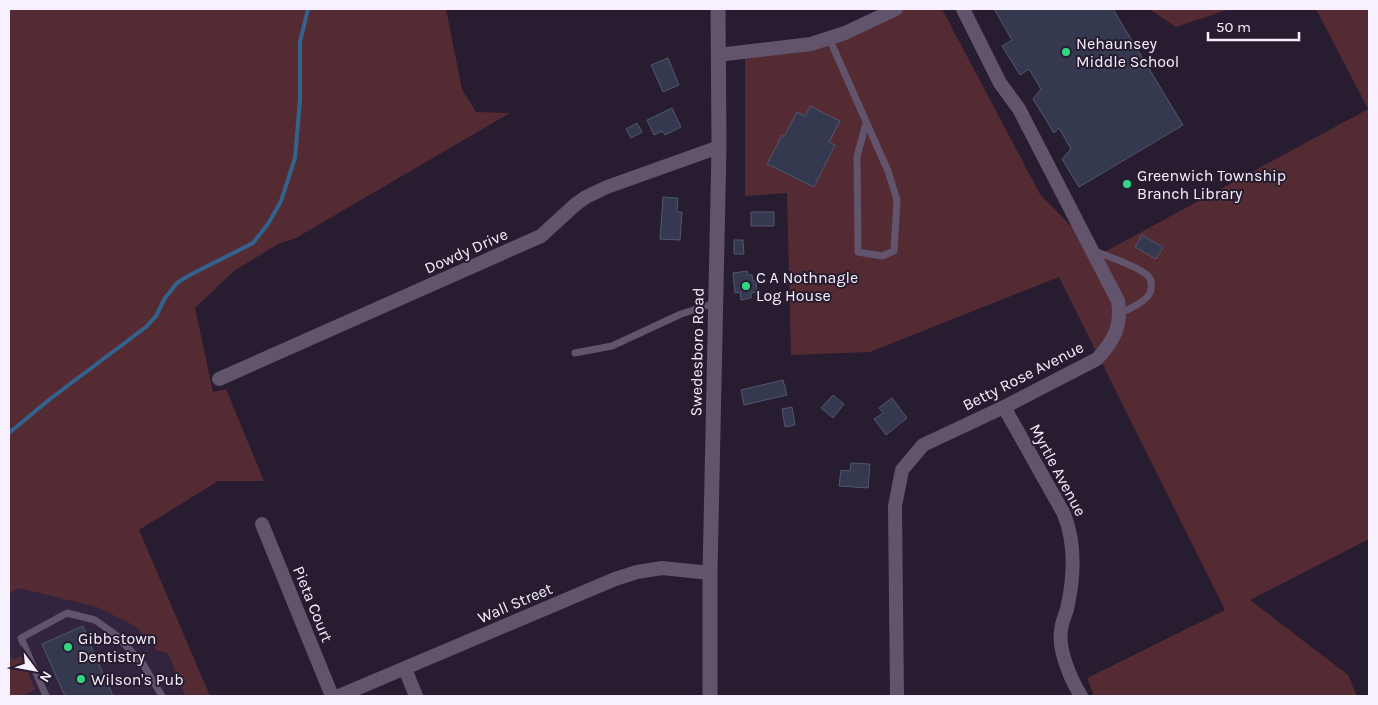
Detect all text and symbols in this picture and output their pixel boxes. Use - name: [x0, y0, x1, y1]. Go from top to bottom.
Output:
- scale bar: [1208, 10, 1299, 42]
- text: 50 m: [1216, 18, 1251, 36]
- place label: Nehaunsey Middle School: [1076, 34, 1179, 71]
- marker: Nehaunsey Middle School: [1060, 46, 1072, 58]
- place label: Greenwich Township Branch Library: [1137, 166, 1286, 203]
- marker: Greenwich Township Branch Library: [1121, 178, 1133, 190]
- street label: Dowdy Drive: [421, 224, 511, 278]
- place label: C A Nothnagle Log House: [756, 268, 858, 305]
- marker: C A Nothnagle Log House: [740, 280, 752, 292]
- street label: Swedesboro Road: [686, 287, 708, 417]
- street label: Betty Rose Avenue: [959, 337, 1087, 415]
- street label: Myrtle Avenue: [1026, 421, 1090, 519]
- street label: Pieta Court: [289, 563, 337, 645]
- street label: Wall Street: [475, 579, 555, 627]
- place label: Gibbstown Dentistry: [78, 629, 156, 666]
- marker: Gibbstown Dentistry: [62, 641, 74, 653]
- north arrow: [10, 645, 60, 695]
- text: N: [36, 668, 55, 685]
- place label: Wilson's Pub: [91, 670, 184, 689]
- marker: Wilson's Pub: [75, 673, 87, 685]

